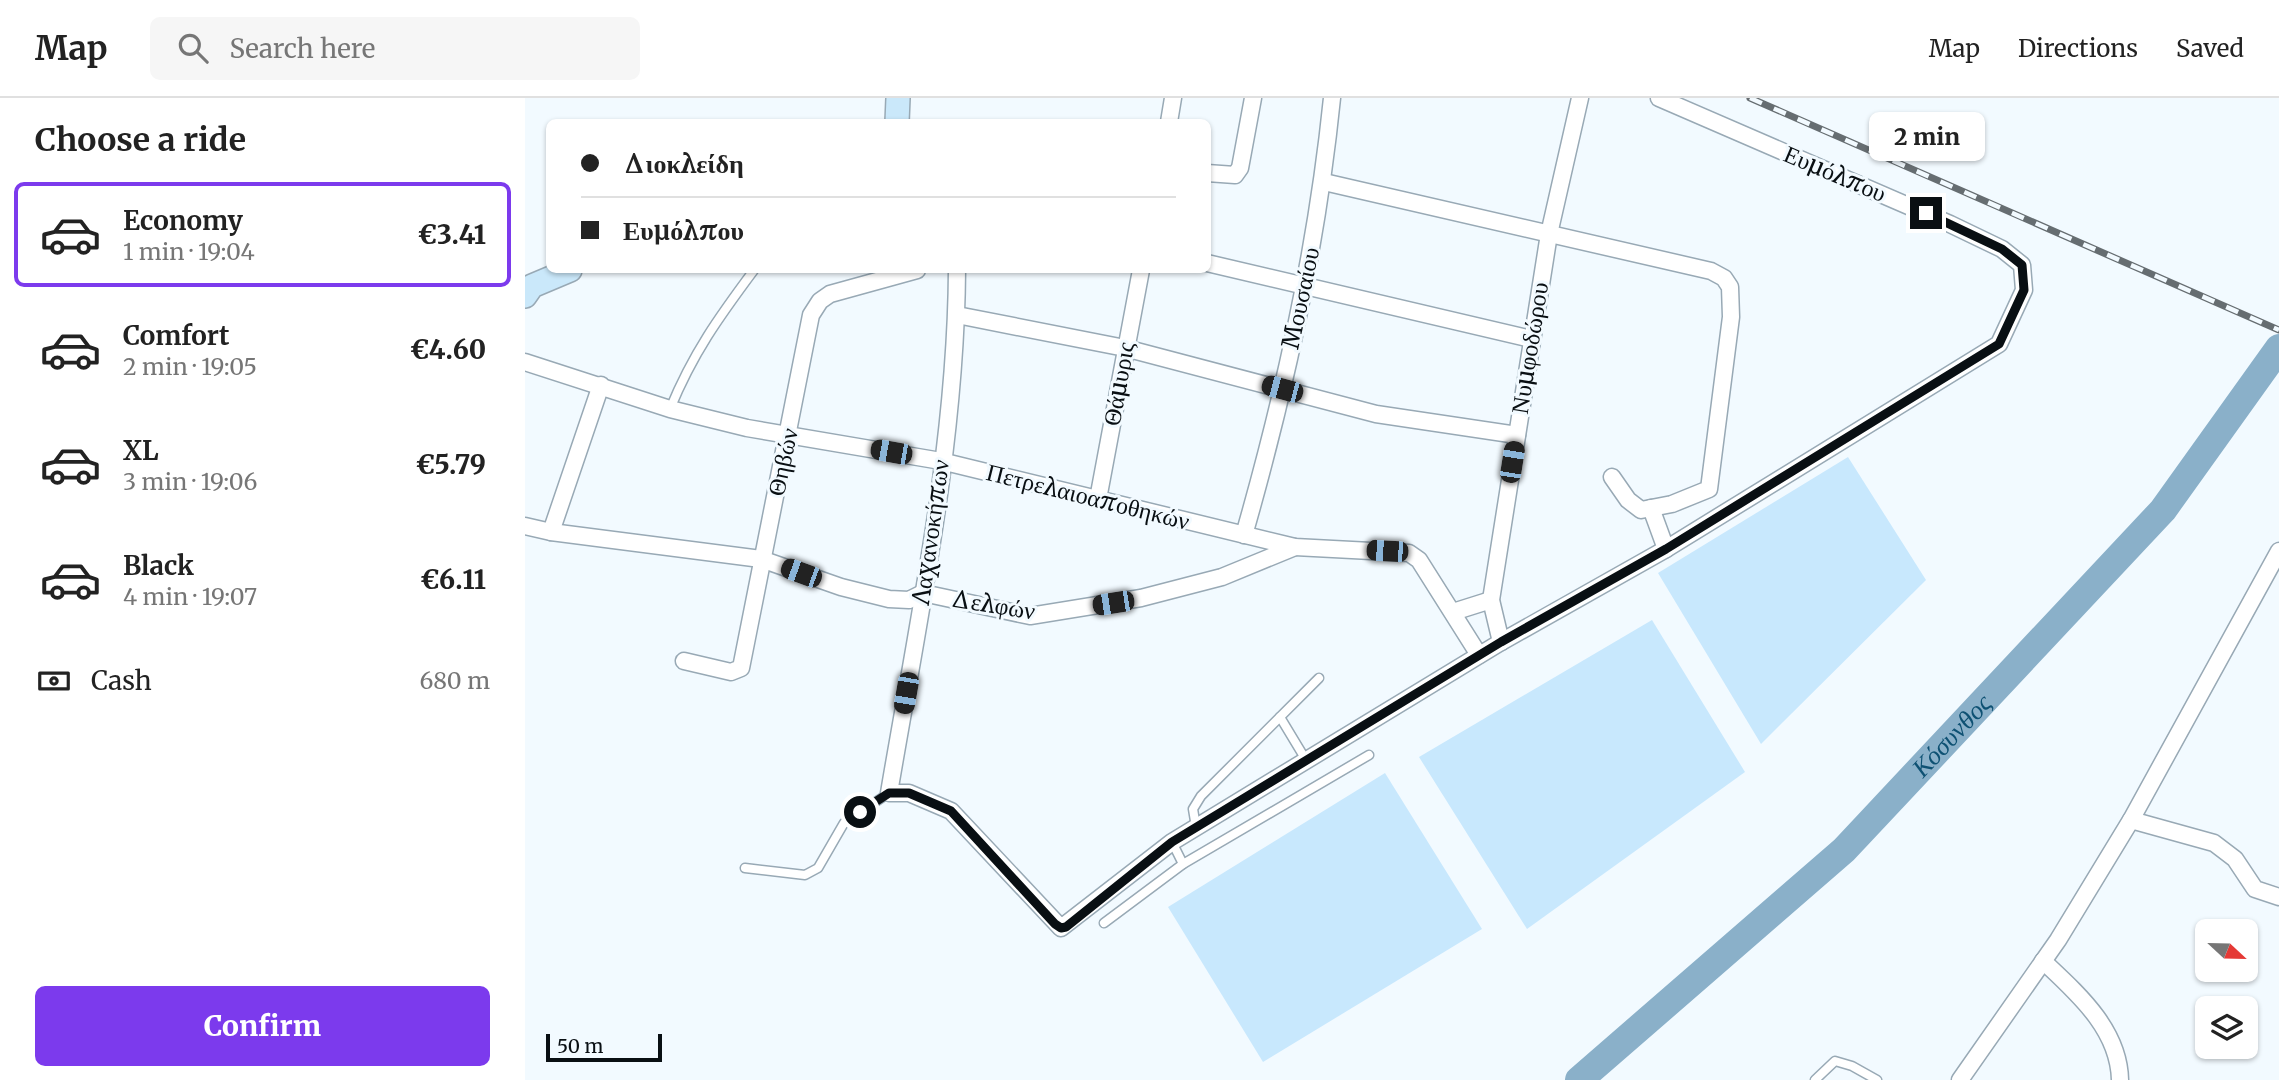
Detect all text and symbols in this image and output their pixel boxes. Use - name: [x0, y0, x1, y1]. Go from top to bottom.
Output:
- search box: [150, 17, 640, 80]
- text: Map: [35, 28, 108, 69]
- icon: search: [174, 29, 212, 67]
- text: Search here: [230, 32, 375, 65]
- text: Map: [1929, 33, 1980, 64]
- text: Directions: [2018, 33, 2138, 64]
- text: Saved: [2176, 33, 2244, 64]
- callout: 2 min: [1868, 111, 1984, 160]
- text: Choose a ride: [35, 120, 246, 160]
- text: 2 min: [1894, 122, 1960, 151]
- street label: Ευμόλπου: [1779, 138, 1891, 209]
- text: Διοκλείδη: [623, 147, 744, 180]
- route end: [1910, 197, 1942, 229]
- icon: car: [39, 203, 102, 266]
- text: Economy: [123, 204, 243, 237]
- text: Ευμόλπου: [623, 214, 744, 247]
- text: €3.41: [418, 218, 486, 251]
- text: 1 min · 19:04: [123, 237, 255, 266]
- street label: Μουσαίου: [1275, 244, 1326, 352]
- street label: Νυμφοδώρου: [1504, 280, 1555, 416]
- icon: car: [39, 318, 102, 381]
- text: Comfort: [123, 319, 229, 352]
- text: €4.60: [410, 333, 486, 366]
- street label: Θάμυρις: [1096, 339, 1141, 428]
- text: 2 min · 19:05: [123, 352, 257, 381]
- car: [1259, 373, 1306, 405]
- street label: Θηβών: [760, 425, 805, 499]
- icon: car: [39, 433, 102, 496]
- text: XL: [123, 434, 159, 467]
- car: [869, 438, 914, 466]
- car: [1499, 440, 1526, 484]
- text: €5.79: [415, 448, 486, 481]
- street label: Πετρελαιοαποθηκών: [983, 456, 1193, 537]
- street label: Λαχανοκήπων: [905, 457, 956, 608]
- text: 3 min · 19:06: [123, 467, 257, 496]
- car: [1366, 539, 1409, 563]
- icon: car: [39, 548, 102, 611]
- text: Black: [123, 549, 194, 582]
- car: [778, 556, 825, 590]
- text: €6.11: [420, 563, 486, 596]
- text: 4 min · 19:07: [123, 582, 257, 611]
- street label: Δελφών: [949, 583, 1038, 626]
- car: [1091, 589, 1136, 617]
- icon: cash: [35, 662, 73, 700]
- text: Cash: [91, 664, 152, 697]
- text: 680 m: [419, 666, 490, 695]
- car: [893, 670, 920, 716]
- water label: Κόσυνθος: [1903, 686, 1998, 784]
- route start: [844, 796, 876, 828]
- north arrow: [2195, 919, 2257, 982]
- map controls: [2195, 919, 2258, 1059]
- button: Confirm: [35, 986, 490, 1066]
- button: layers: [2195, 996, 2258, 1059]
- scale bar: [546, 1031, 661, 1063]
- text: 50 m: [557, 1034, 603, 1058]

